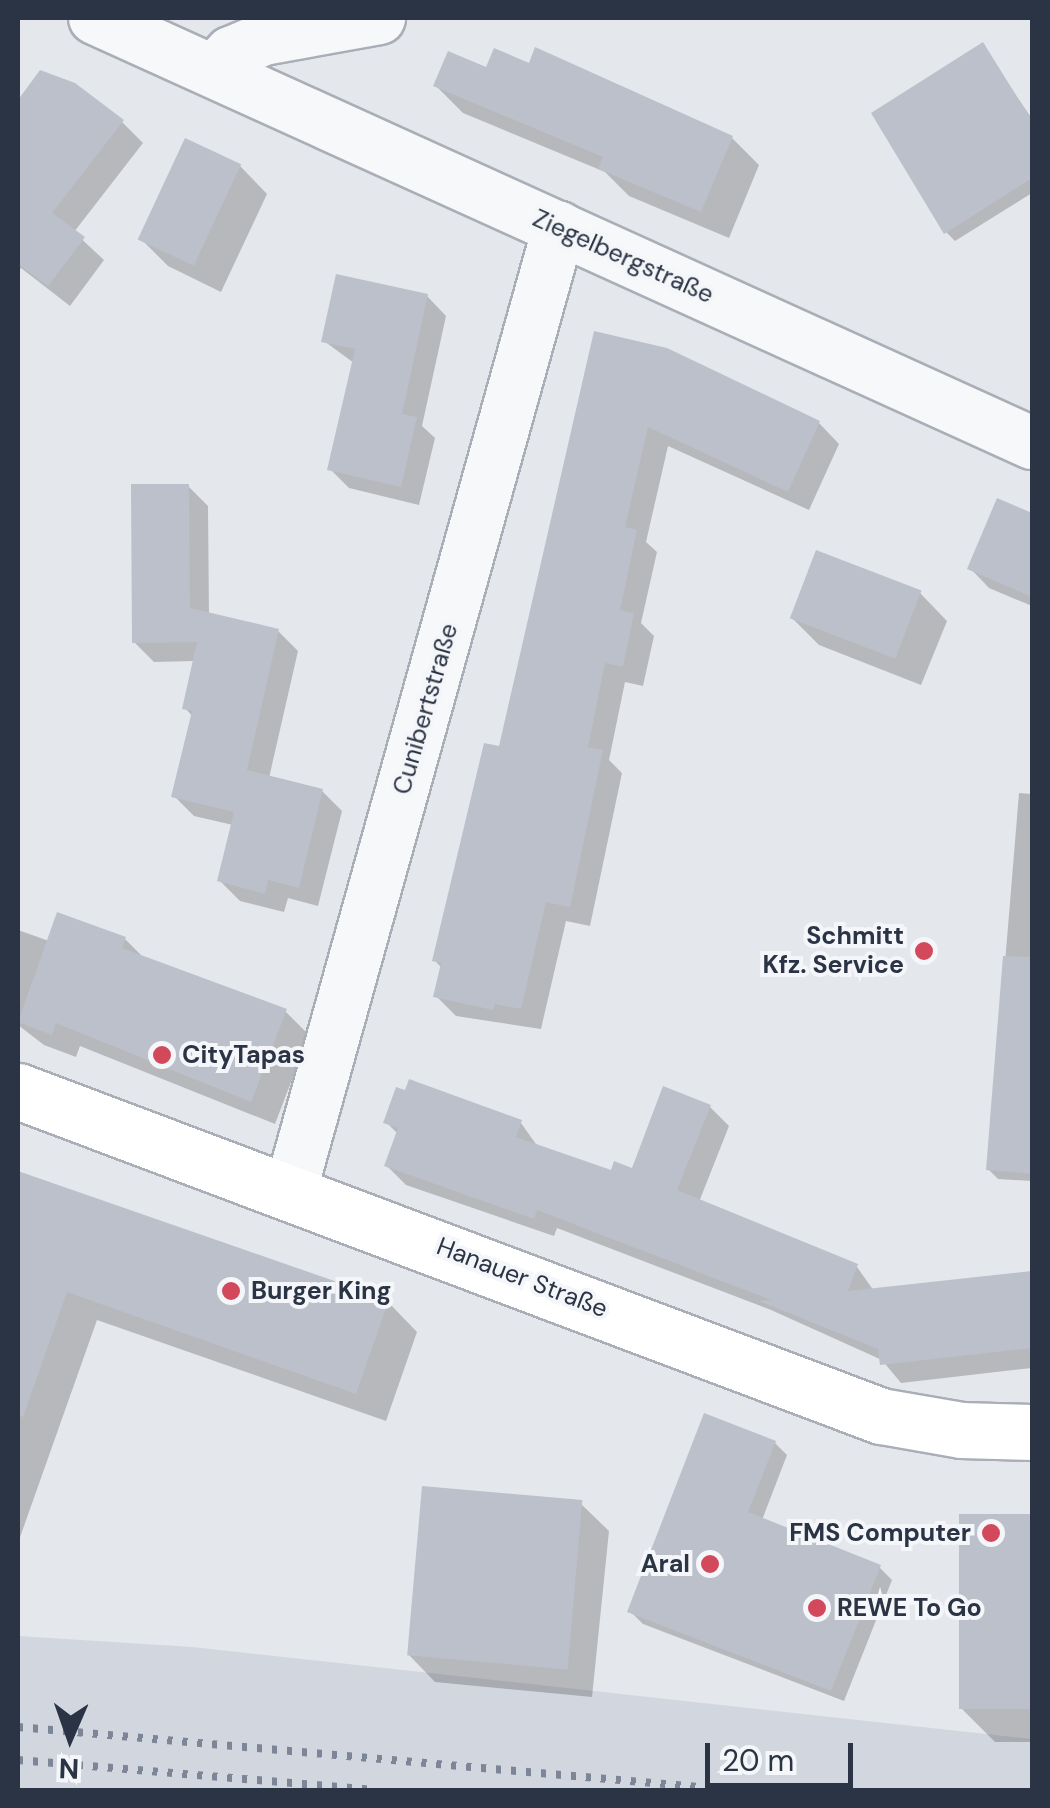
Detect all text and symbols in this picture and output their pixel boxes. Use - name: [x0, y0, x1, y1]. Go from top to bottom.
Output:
- street label: Ziegelbergstraße: [528, 204, 718, 310]
- street label: Cunibertstraße: [387, 620, 465, 798]
- place label: Schmitt Kfz. Service: [762, 922, 904, 981]
- marker: Schmitt Kfz. Service: [913, 940, 935, 962]
- place label: CityTapas: [182, 1040, 305, 1070]
- marker: CityTapas: [151, 1044, 173, 1066]
- street label: Hanauer Straße: [432, 1232, 612, 1324]
- place label: Burger King: [251, 1276, 391, 1306]
- marker: Burger King: [220, 1280, 242, 1302]
- place label: FMS Computer: [789, 1518, 971, 1548]
- marker: FMS Computer: [980, 1522, 1002, 1544]
- place label: Aral: [641, 1549, 690, 1579]
- marker: Aral: [699, 1553, 721, 1575]
- place label: REWE To Go: [837, 1593, 982, 1623]
- marker: REWE To Go: [806, 1597, 828, 1619]
- north arrow: [20, 1688, 120, 1788]
- scale bar: [710, 1723, 858, 1785]
- text: 20 m: [722, 1741, 794, 1780]
- text: N: [58, 1750, 80, 1787]

